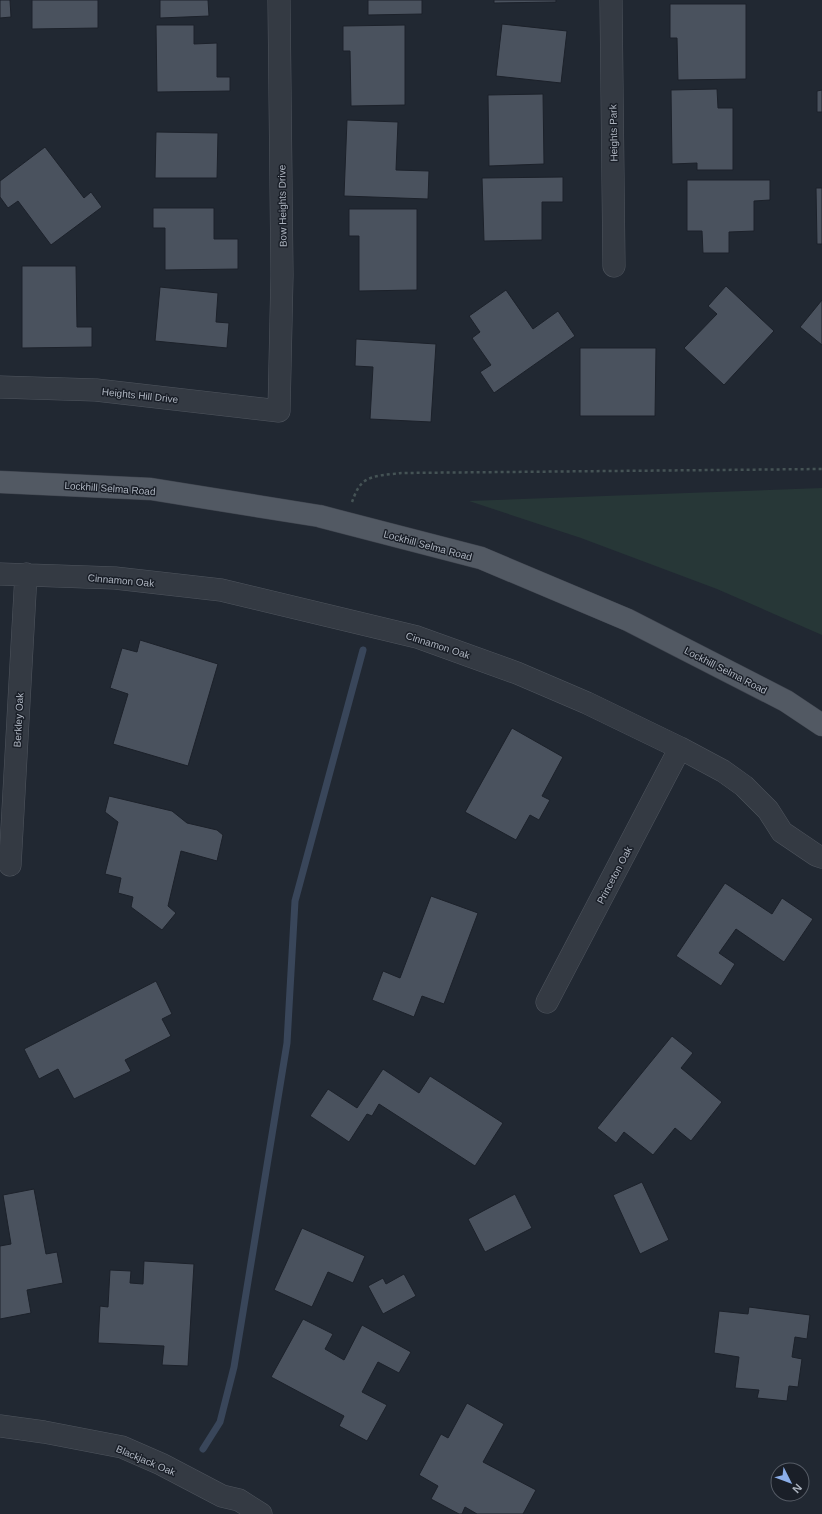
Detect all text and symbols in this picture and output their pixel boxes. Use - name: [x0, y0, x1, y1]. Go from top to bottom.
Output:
- street label: Heights Park: [607, 103, 619, 162]
- street label: Bow Heights Drive: [276, 164, 289, 247]
- street label: Heights Hill Drive: [101, 386, 179, 405]
- street label: Lockhill Selma Road: [64, 480, 156, 497]
- street label: Lockhill Selma Road: [382, 528, 473, 563]
- street label: Cinnamon Oak: [87, 572, 156, 589]
- street label: Cinnamon Oak: [404, 630, 472, 661]
- street label: Lockhill Selma Road: [683, 645, 769, 696]
- street label: Berkley Oak: [12, 692, 25, 748]
- street label: Princeton Oak: [595, 844, 635, 906]
- street label: Blackjack Oak: [114, 1443, 178, 1478]
- north arrow: [770, 1462, 810, 1502]
- text: N: [790, 1482, 805, 1496]

